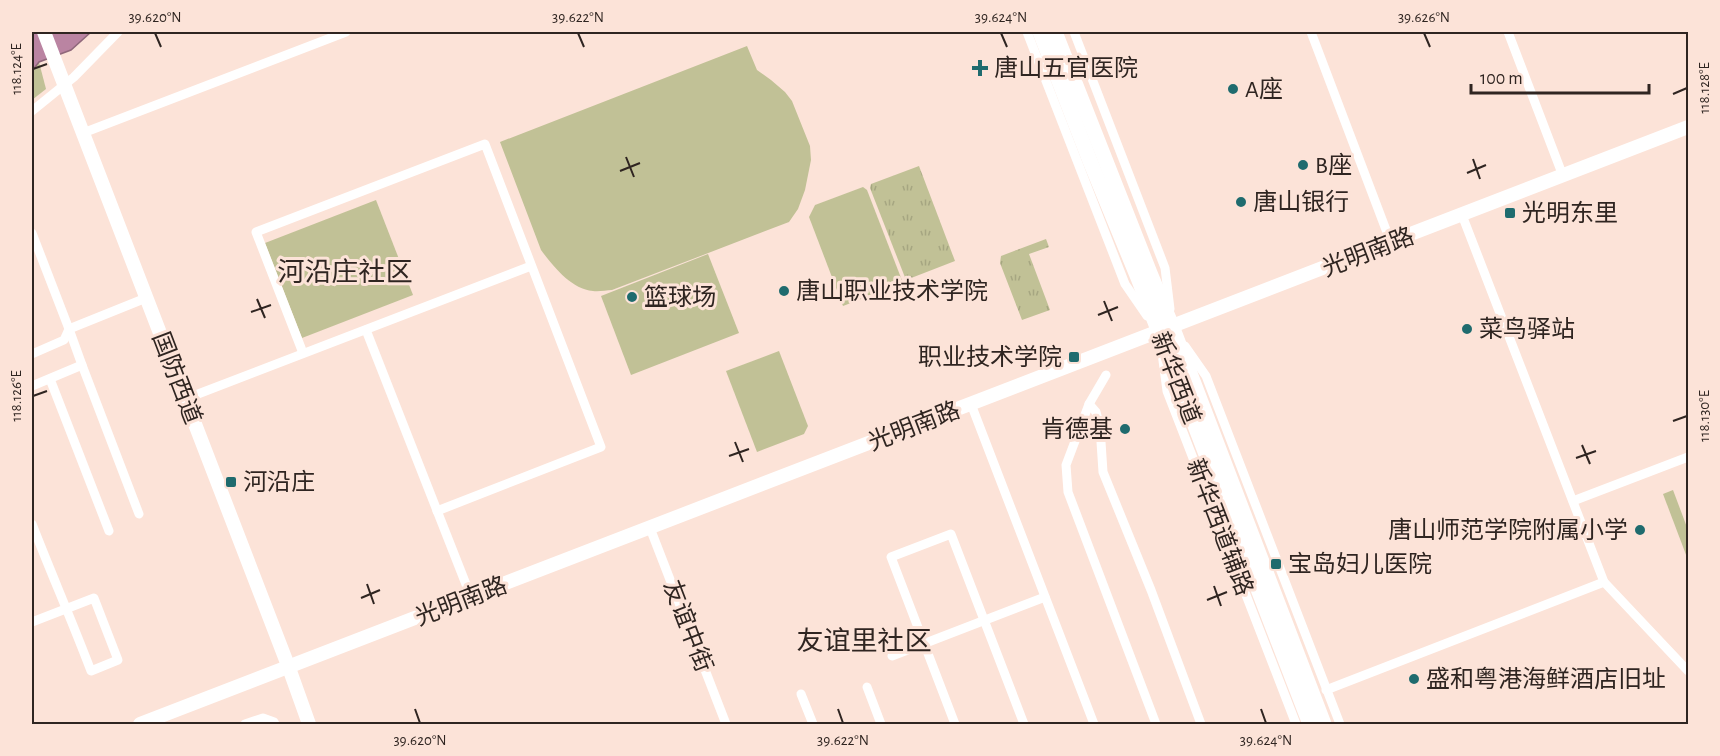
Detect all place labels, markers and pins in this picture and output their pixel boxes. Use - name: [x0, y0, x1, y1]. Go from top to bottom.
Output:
- place label: 唐山五官医院: [994, 55, 1138, 81]
- marker: 唐山五官医院: [971, 59, 989, 77]
- place label: A座: [1245, 76, 1283, 102]
- marker: A座: [1226, 82, 1240, 96]
- place label: B座: [1315, 152, 1352, 178]
- marker: B座: [1296, 158, 1310, 172]
- place label: 唐山银行: [1253, 189, 1349, 215]
- marker: 唐山银行: [1234, 195, 1248, 209]
- place label: 光明东里: [1522, 200, 1618, 226]
- marker: 光明东里: [1503, 206, 1517, 220]
- place label: 唐山职业技术学院: [796, 278, 988, 304]
- place label: 篮球场: [644, 284, 716, 310]
- marker: 唐山职业技术学院: [777, 284, 791, 298]
- marker: 篮球场: [625, 290, 639, 304]
- place label: 菜鸟驿站: [1479, 316, 1575, 342]
- marker: 菜鸟驿站: [1460, 322, 1474, 336]
- place label: 职业技术学院: [918, 344, 1062, 370]
- marker: 职业技术学院: [1067, 350, 1081, 364]
- place label: 肯德基: [1041, 416, 1113, 442]
- marker: 肯德基: [1118, 422, 1132, 436]
- place label: 河沿庄: [243, 469, 315, 495]
- marker: 河沿庄: [224, 475, 238, 489]
- place label: 唐山师范学院附属小学: [1388, 517, 1628, 543]
- marker: 唐山师范学院附属小学: [1633, 523, 1647, 537]
- place label: 宝岛妇儿医院: [1288, 551, 1432, 577]
- marker: 宝岛妇儿医院: [1269, 557, 1283, 571]
- place label: 盛和粤港海鲜酒店旧址: [1426, 666, 1666, 692]
- marker: 盛和粤港海鲜酒店旧址: [1407, 672, 1421, 686]

